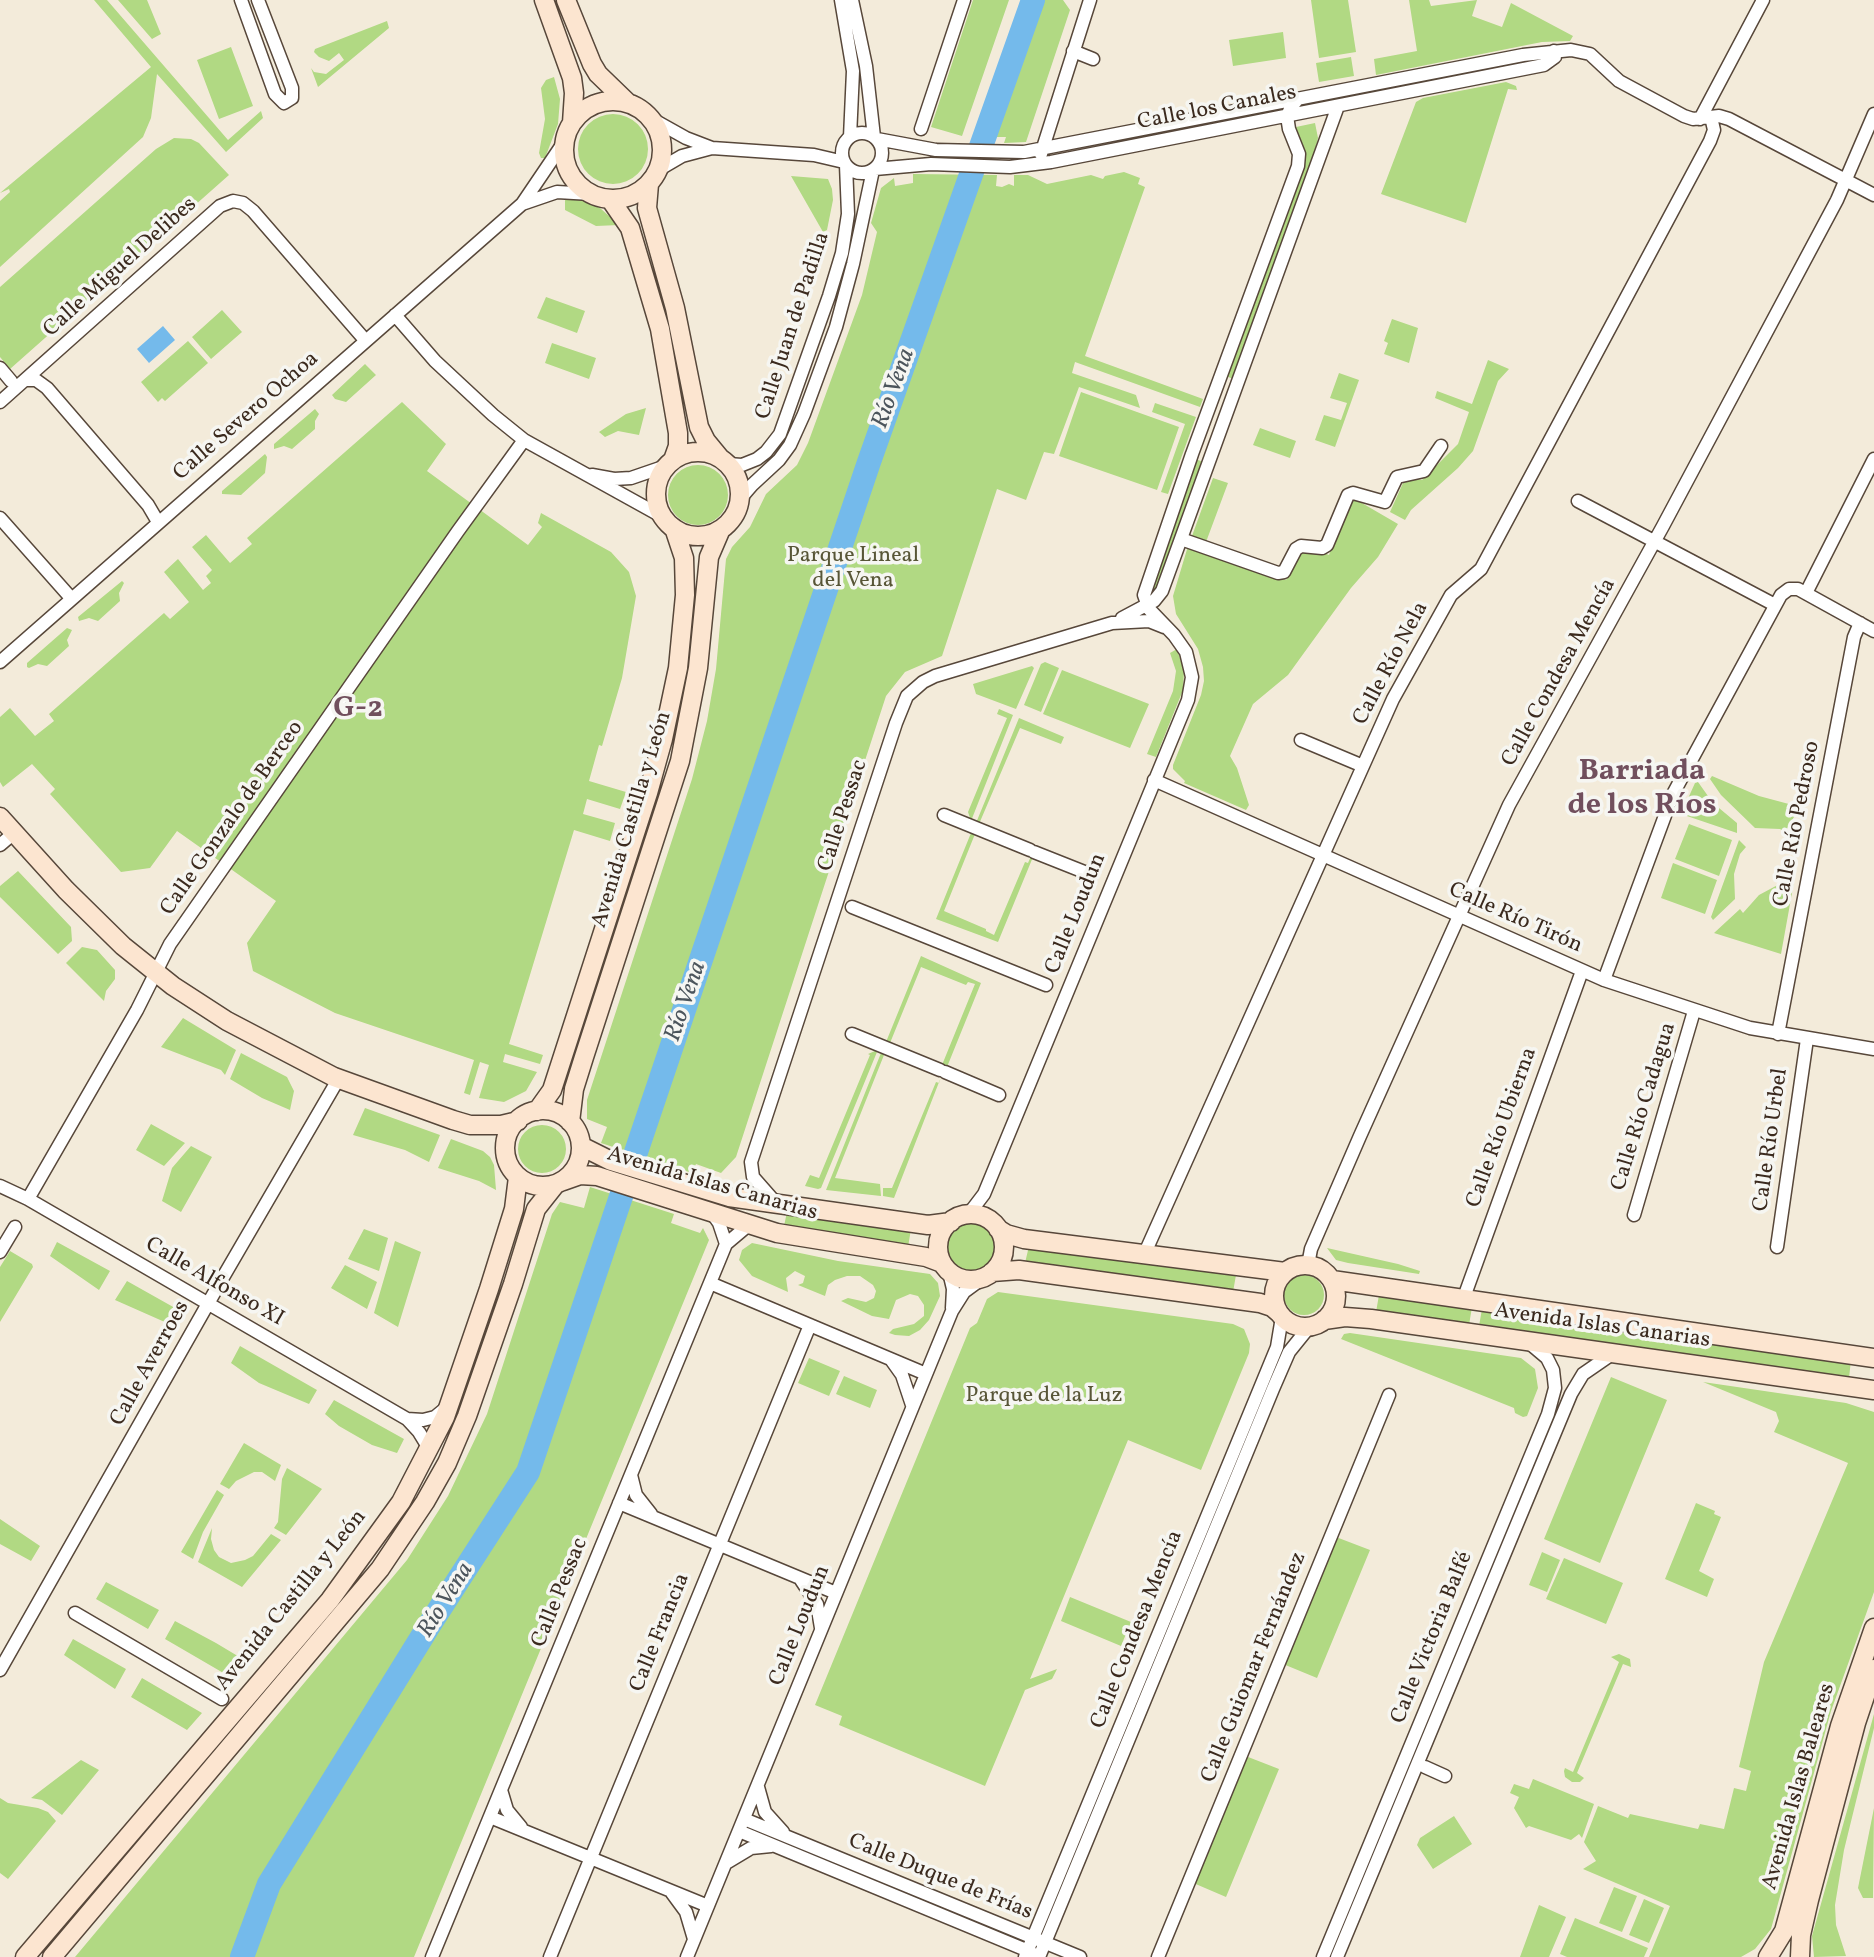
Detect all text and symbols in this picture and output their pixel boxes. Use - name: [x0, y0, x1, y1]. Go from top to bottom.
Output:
- street label: Calle los Canales: [1135, 81, 1299, 137]
- street label: Calle Miguel Delibes: [39, 192, 203, 344]
- street label: Calle Juan de Padilla: [751, 229, 837, 423]
- water label: Río Vena: [867, 345, 923, 433]
- street label: Calle Severo Ochoa: [169, 347, 325, 487]
- park label: Parque Lineal del Vena: [787, 544, 919, 596]
- street label: Calle Condesa Mencía: [1497, 574, 1623, 772]
- street label: Calle Río Nela: [1349, 598, 1435, 730]
- district label: G-2: [333, 692, 383, 728]
- street label: Avenida Castilla y León: [587, 709, 679, 931]
- street label: Calle Gonzalo de Berceo: [156, 717, 310, 921]
- street label: Calle Río Pedroso: [1769, 739, 1827, 909]
- district label: Barriada de los Ríos: [1567, 755, 1717, 826]
- street label: Calle Pessac: [814, 757, 874, 875]
- street label: Calle Loudun: [1041, 850, 1113, 978]
- street label: Calle Río Tirón: [1444, 878, 1586, 960]
- water label: Río Vena: [660, 958, 714, 1046]
- street label: Calle Río Cadagua: [1607, 1020, 1683, 1194]
- street label: Calle Río Ubierna: [1462, 1044, 1544, 1212]
- street label: Calle Río Urbel: [1749, 1067, 1795, 1213]
- street label: Avenida Islas Canarias: [604, 1142, 820, 1228]
- street label: Calle Alfonso XI: [140, 1233, 288, 1333]
- street label: Calle Averroes: [106, 1297, 196, 1431]
- street label: Avenida Islas Canarias: [1492, 1299, 1712, 1355]
- park label: Parque de la Luz: [965, 1384, 1123, 1410]
- street label: Avenida Castilla y León: [211, 1505, 373, 1697]
- street label: Calle Condesa Mencía: [1086, 1527, 1190, 1733]
- street label: Calle Pessac: [527, 1534, 595, 1652]
- street label: Calle Victoria Balfé: [1386, 1548, 1480, 1728]
- street label: Calle Guiomar Fernández: [1197, 1549, 1313, 1787]
- water label: Río Vena: [413, 1558, 481, 1644]
- street label: Calle Loudun: [765, 1562, 837, 1690]
- street label: Calle Francia: [625, 1570, 697, 1696]
- street label: Avenida Islas Baleares: [1758, 1681, 1842, 1893]
- street label: Calle Duque de Frías: [844, 1829, 1036, 1927]

